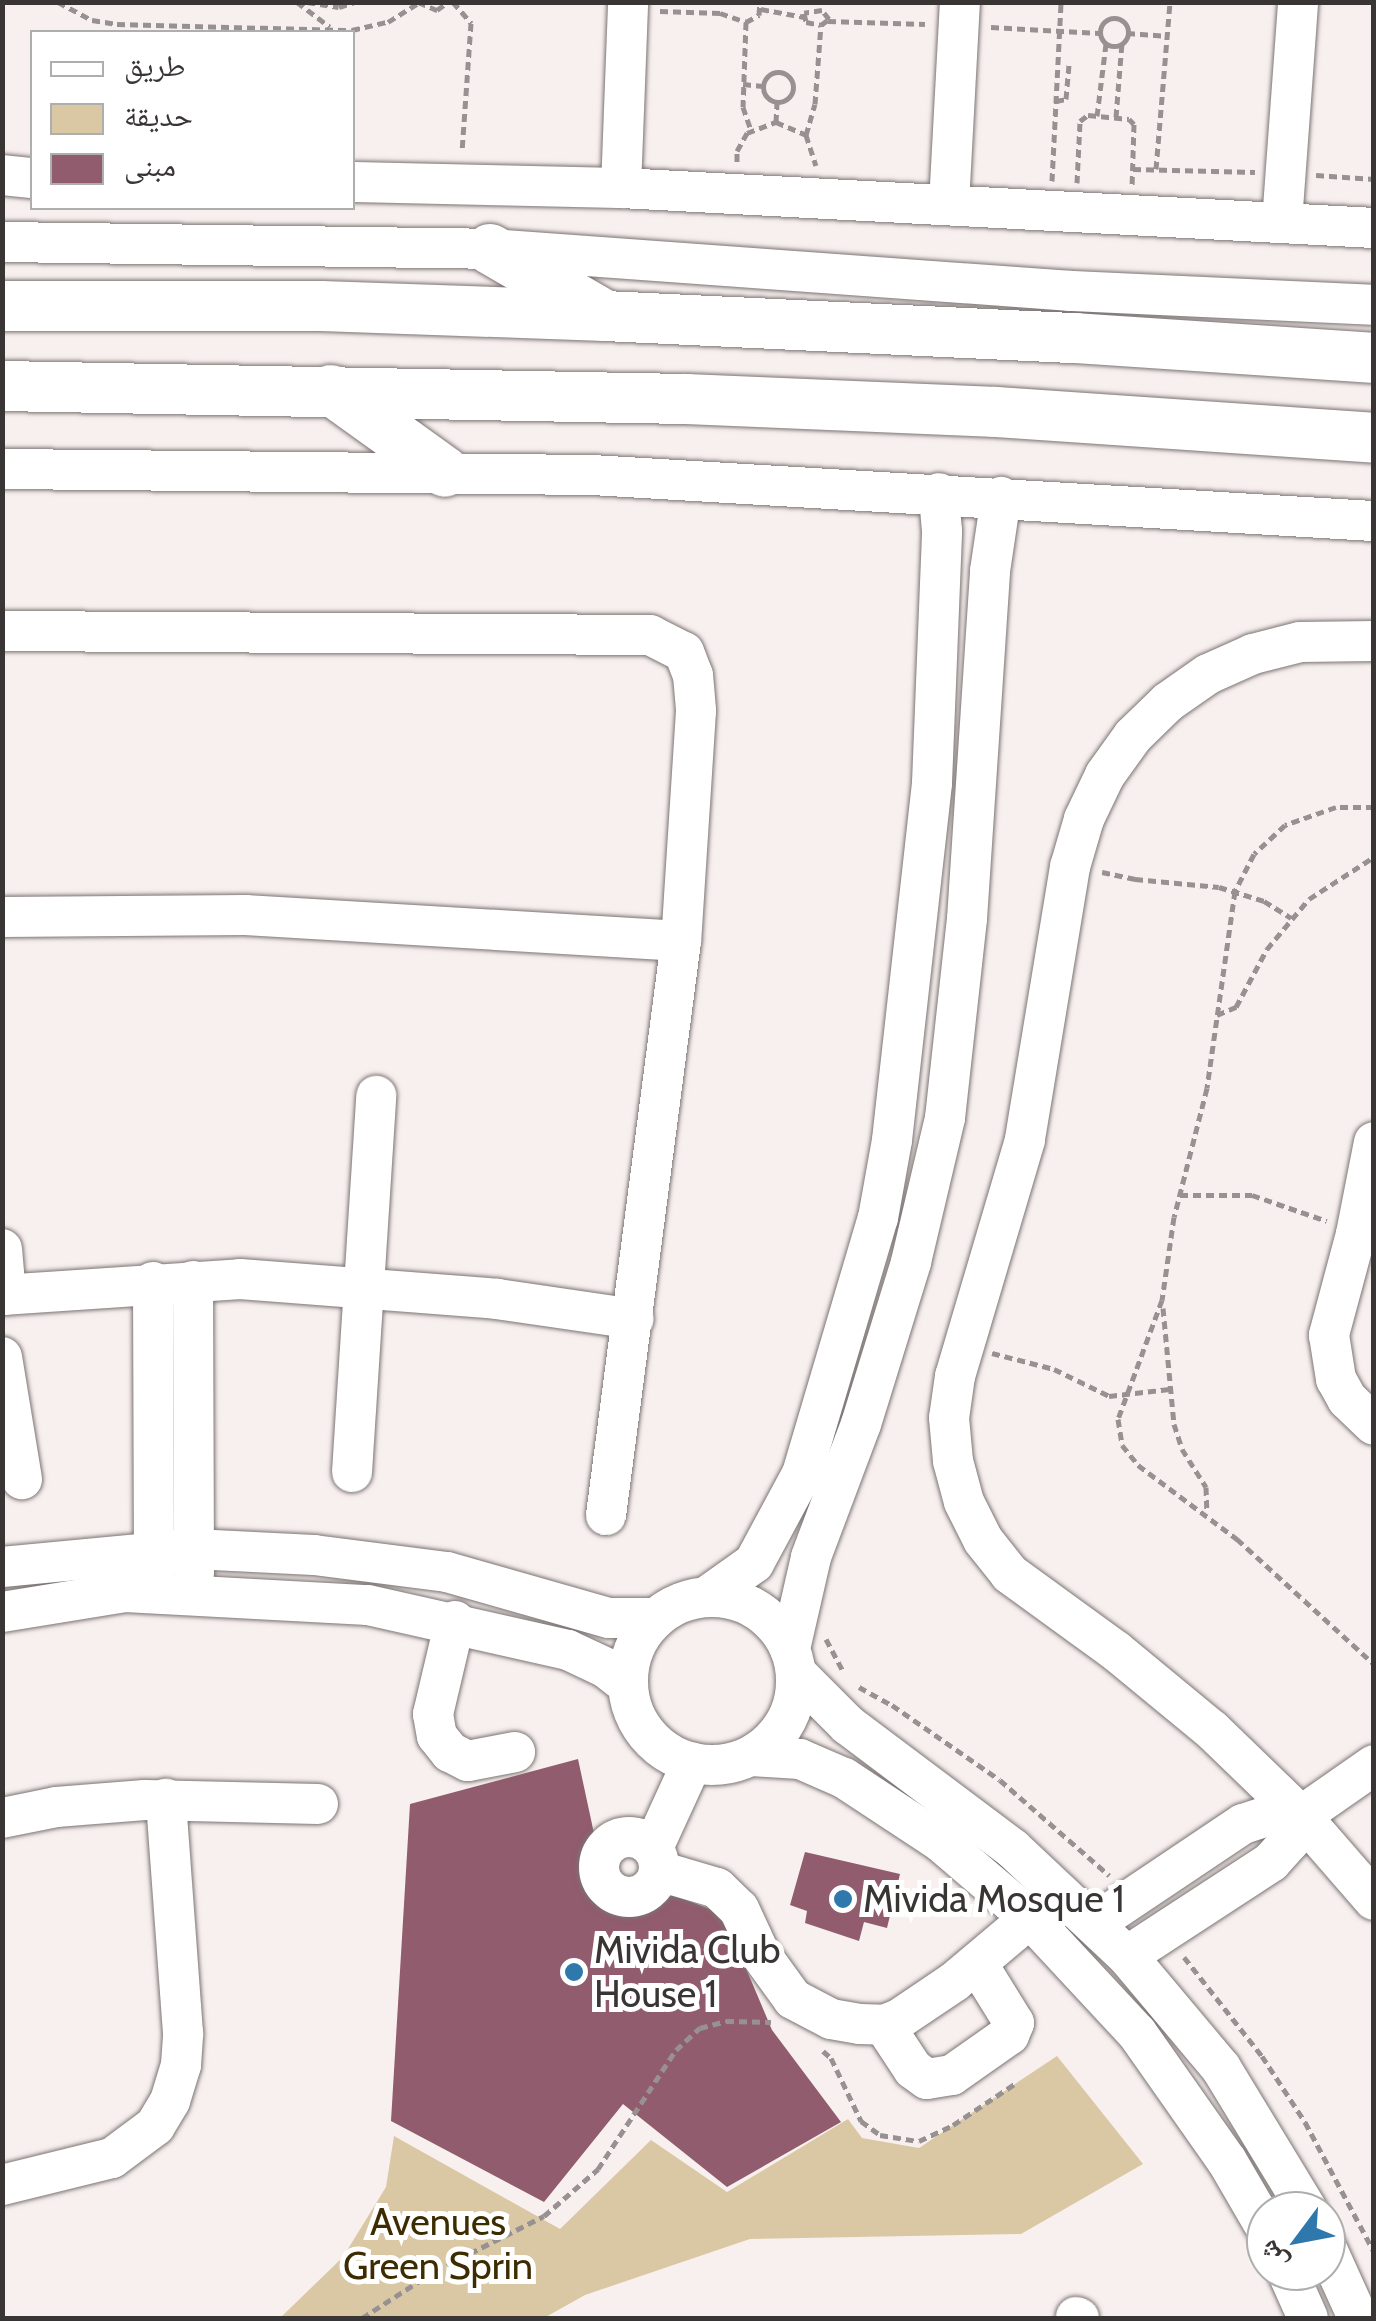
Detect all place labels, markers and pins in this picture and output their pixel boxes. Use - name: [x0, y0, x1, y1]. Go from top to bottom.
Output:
- place label: Mivida Mosque 1: [863, 1876, 1125, 1922]
- marker: Mivida Mosque 1: [832, 1888, 854, 1910]
- place label: Mivida Club House 1: [594, 1927, 781, 2016]
- marker: Mivida Club House 1: [563, 1961, 585, 1983]

